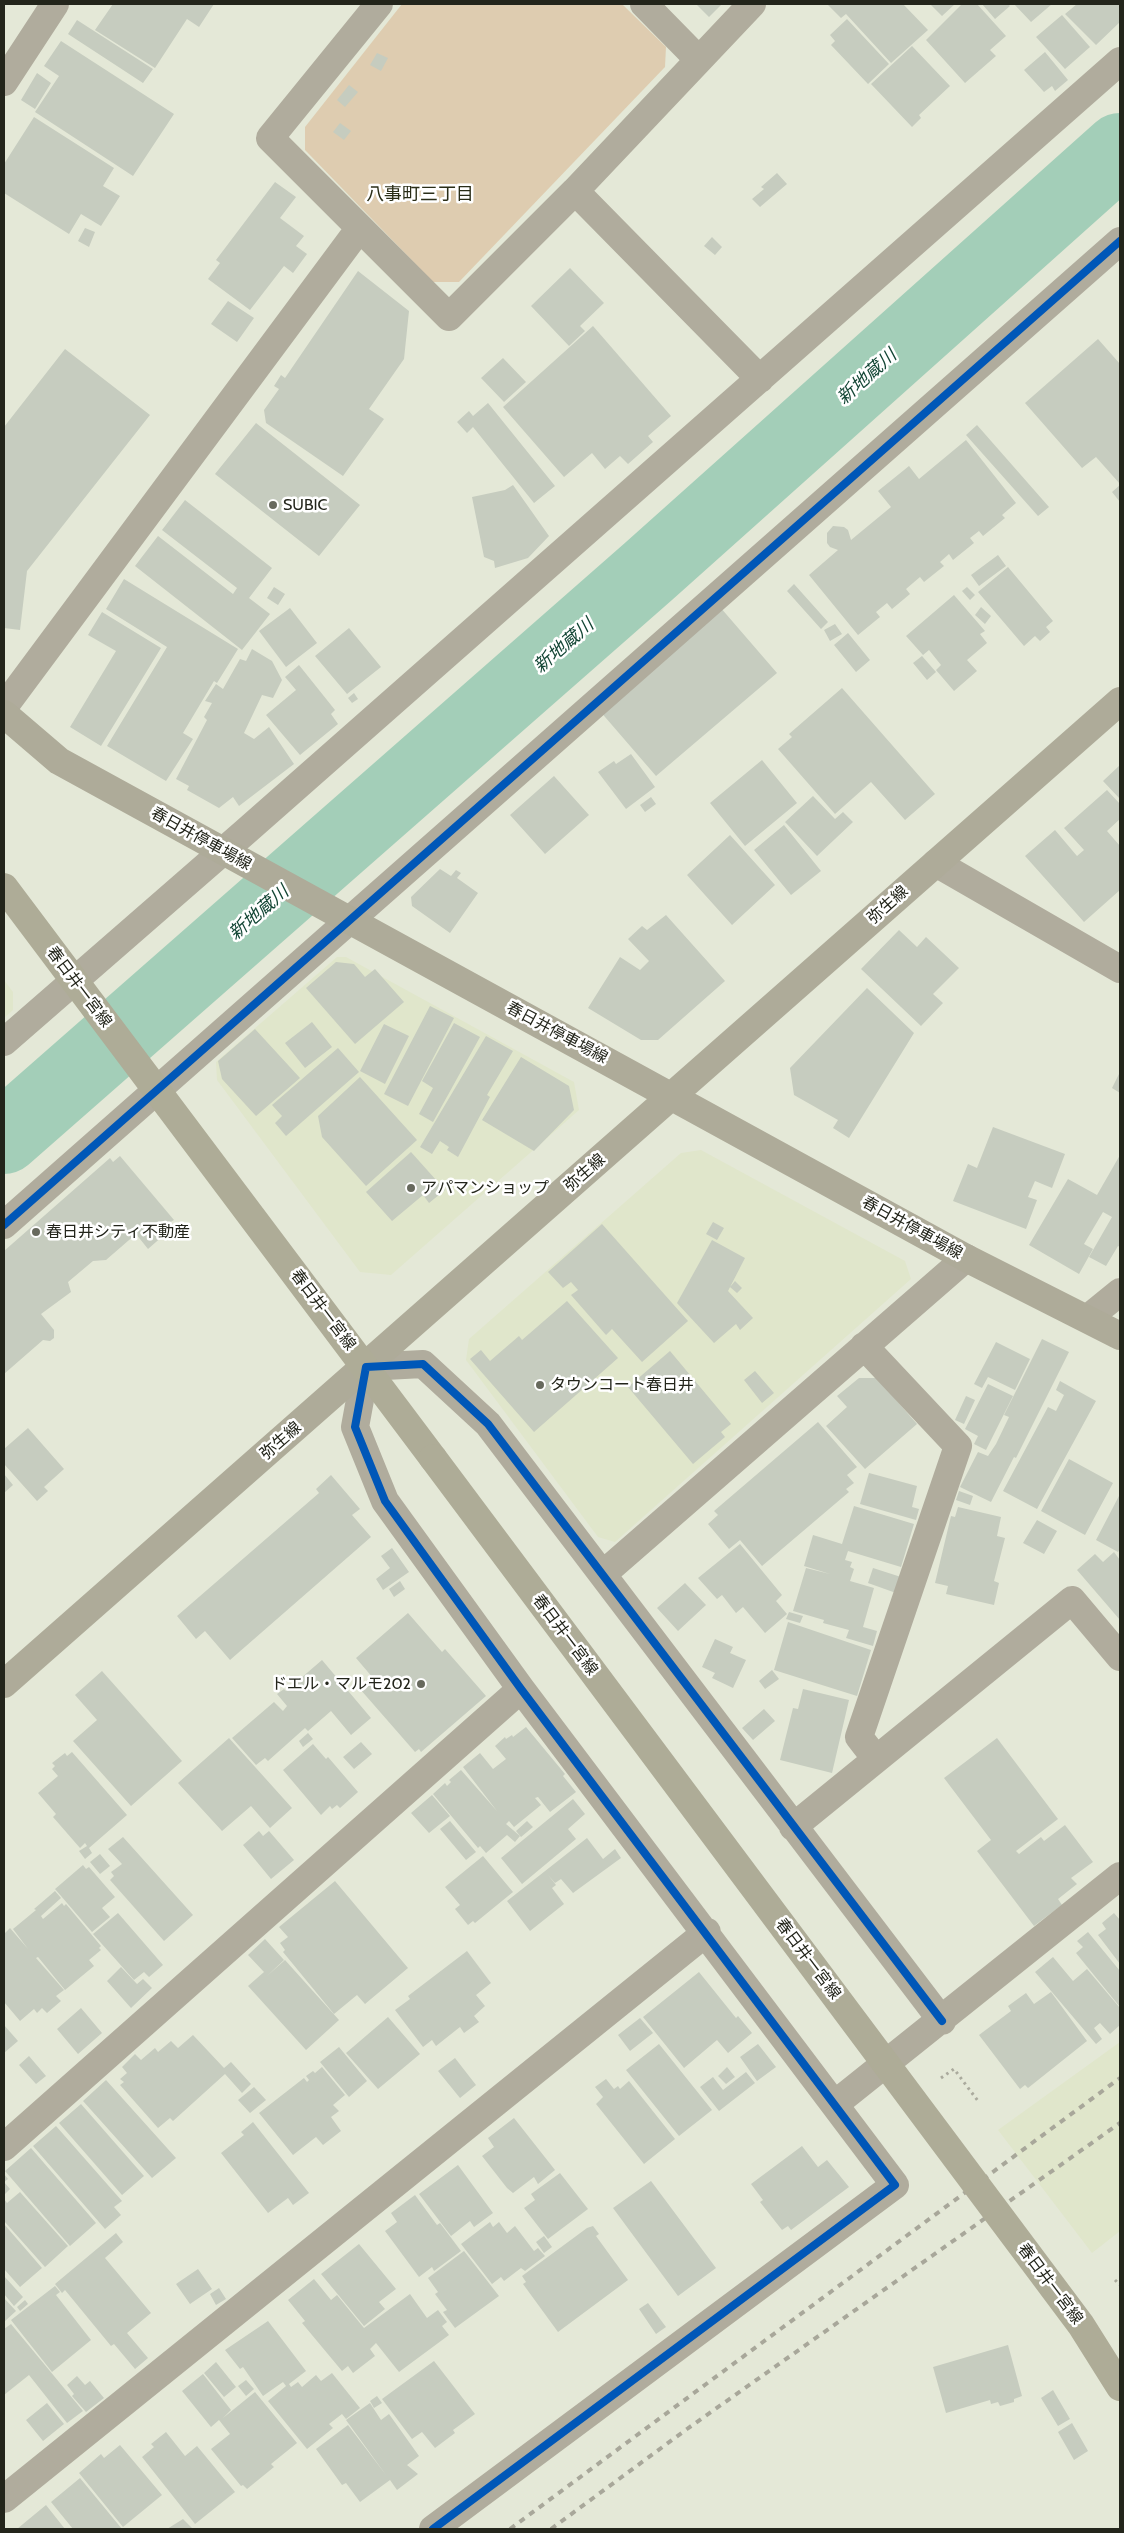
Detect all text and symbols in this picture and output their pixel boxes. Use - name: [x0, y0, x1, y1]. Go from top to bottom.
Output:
- district label: 八事町三丁目: [366, 184, 474, 206]
- water label: 新地蔵川: [833, 345, 901, 409]
- place label: SUBIC: [283, 495, 327, 515]
- marker: SUBIC: [267, 499, 279, 511]
- water label: 新地蔵川: [530, 614, 598, 678]
- street label: 春日井停車場線: [147, 803, 255, 875]
- water label: 新地蔵川: [225, 881, 293, 945]
- street label: 弥生線: [864, 882, 912, 928]
- street label: 春日井一宮線: [42, 943, 116, 1031]
- street label: 春日井停車場線: [503, 998, 611, 1068]
- street label: 弥生線: [561, 1150, 609, 1196]
- place label: アパマンショップ: [421, 1178, 549, 1198]
- marker: アパマンショップ: [405, 1182, 417, 1194]
- street label: 春日井停車場線: [858, 1192, 966, 1264]
- place label: 春日井シティ不動産: [46, 1222, 190, 1242]
- marker: 春日井シティ不動産: [30, 1226, 42, 1238]
- street label: 春日井一宮線: [286, 1266, 360, 1354]
- place label: タウンコート春日井: [550, 1375, 694, 1395]
- marker: タウンコート春日井: [534, 1379, 546, 1391]
- street label: 弥生線: [257, 1418, 305, 1464]
- street label: 春日井一宮線: [528, 1591, 602, 1679]
- place label: ドエル・マルモ202: [271, 1674, 411, 1694]
- marker: ドエル・マルモ202: [415, 1678, 427, 1690]
- street label: 春日井一宮線: [771, 1915, 845, 2003]
- street label: 春日井一宮線: [1013, 2240, 1087, 2328]

